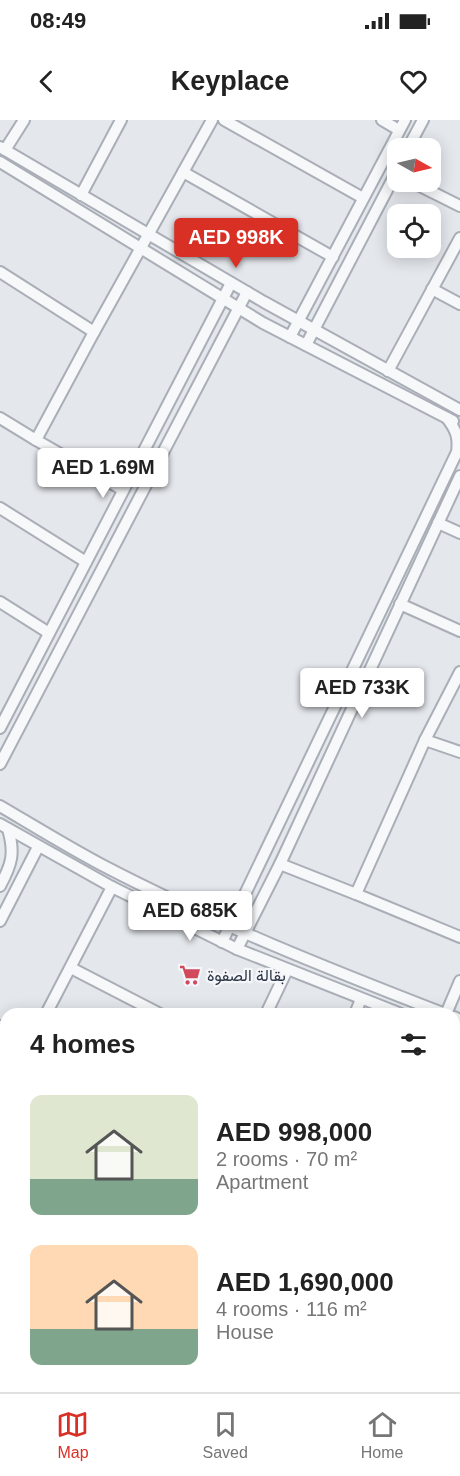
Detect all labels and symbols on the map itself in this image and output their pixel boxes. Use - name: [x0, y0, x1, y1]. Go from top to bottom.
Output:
- north arrow: [387, 138, 441, 192]
- pin: AED 998K: [174, 218, 298, 269]
- pin: AED 1.69M: [34, 448, 172, 499]
- pin: AED 733K: [300, 668, 424, 719]
- pin: AED 685K: [128, 891, 252, 942]
- supermarket icon: بقالة الصفوة: [178, 963, 202, 987]
- place label: بقالة الصفوة: [207, 967, 286, 986]

